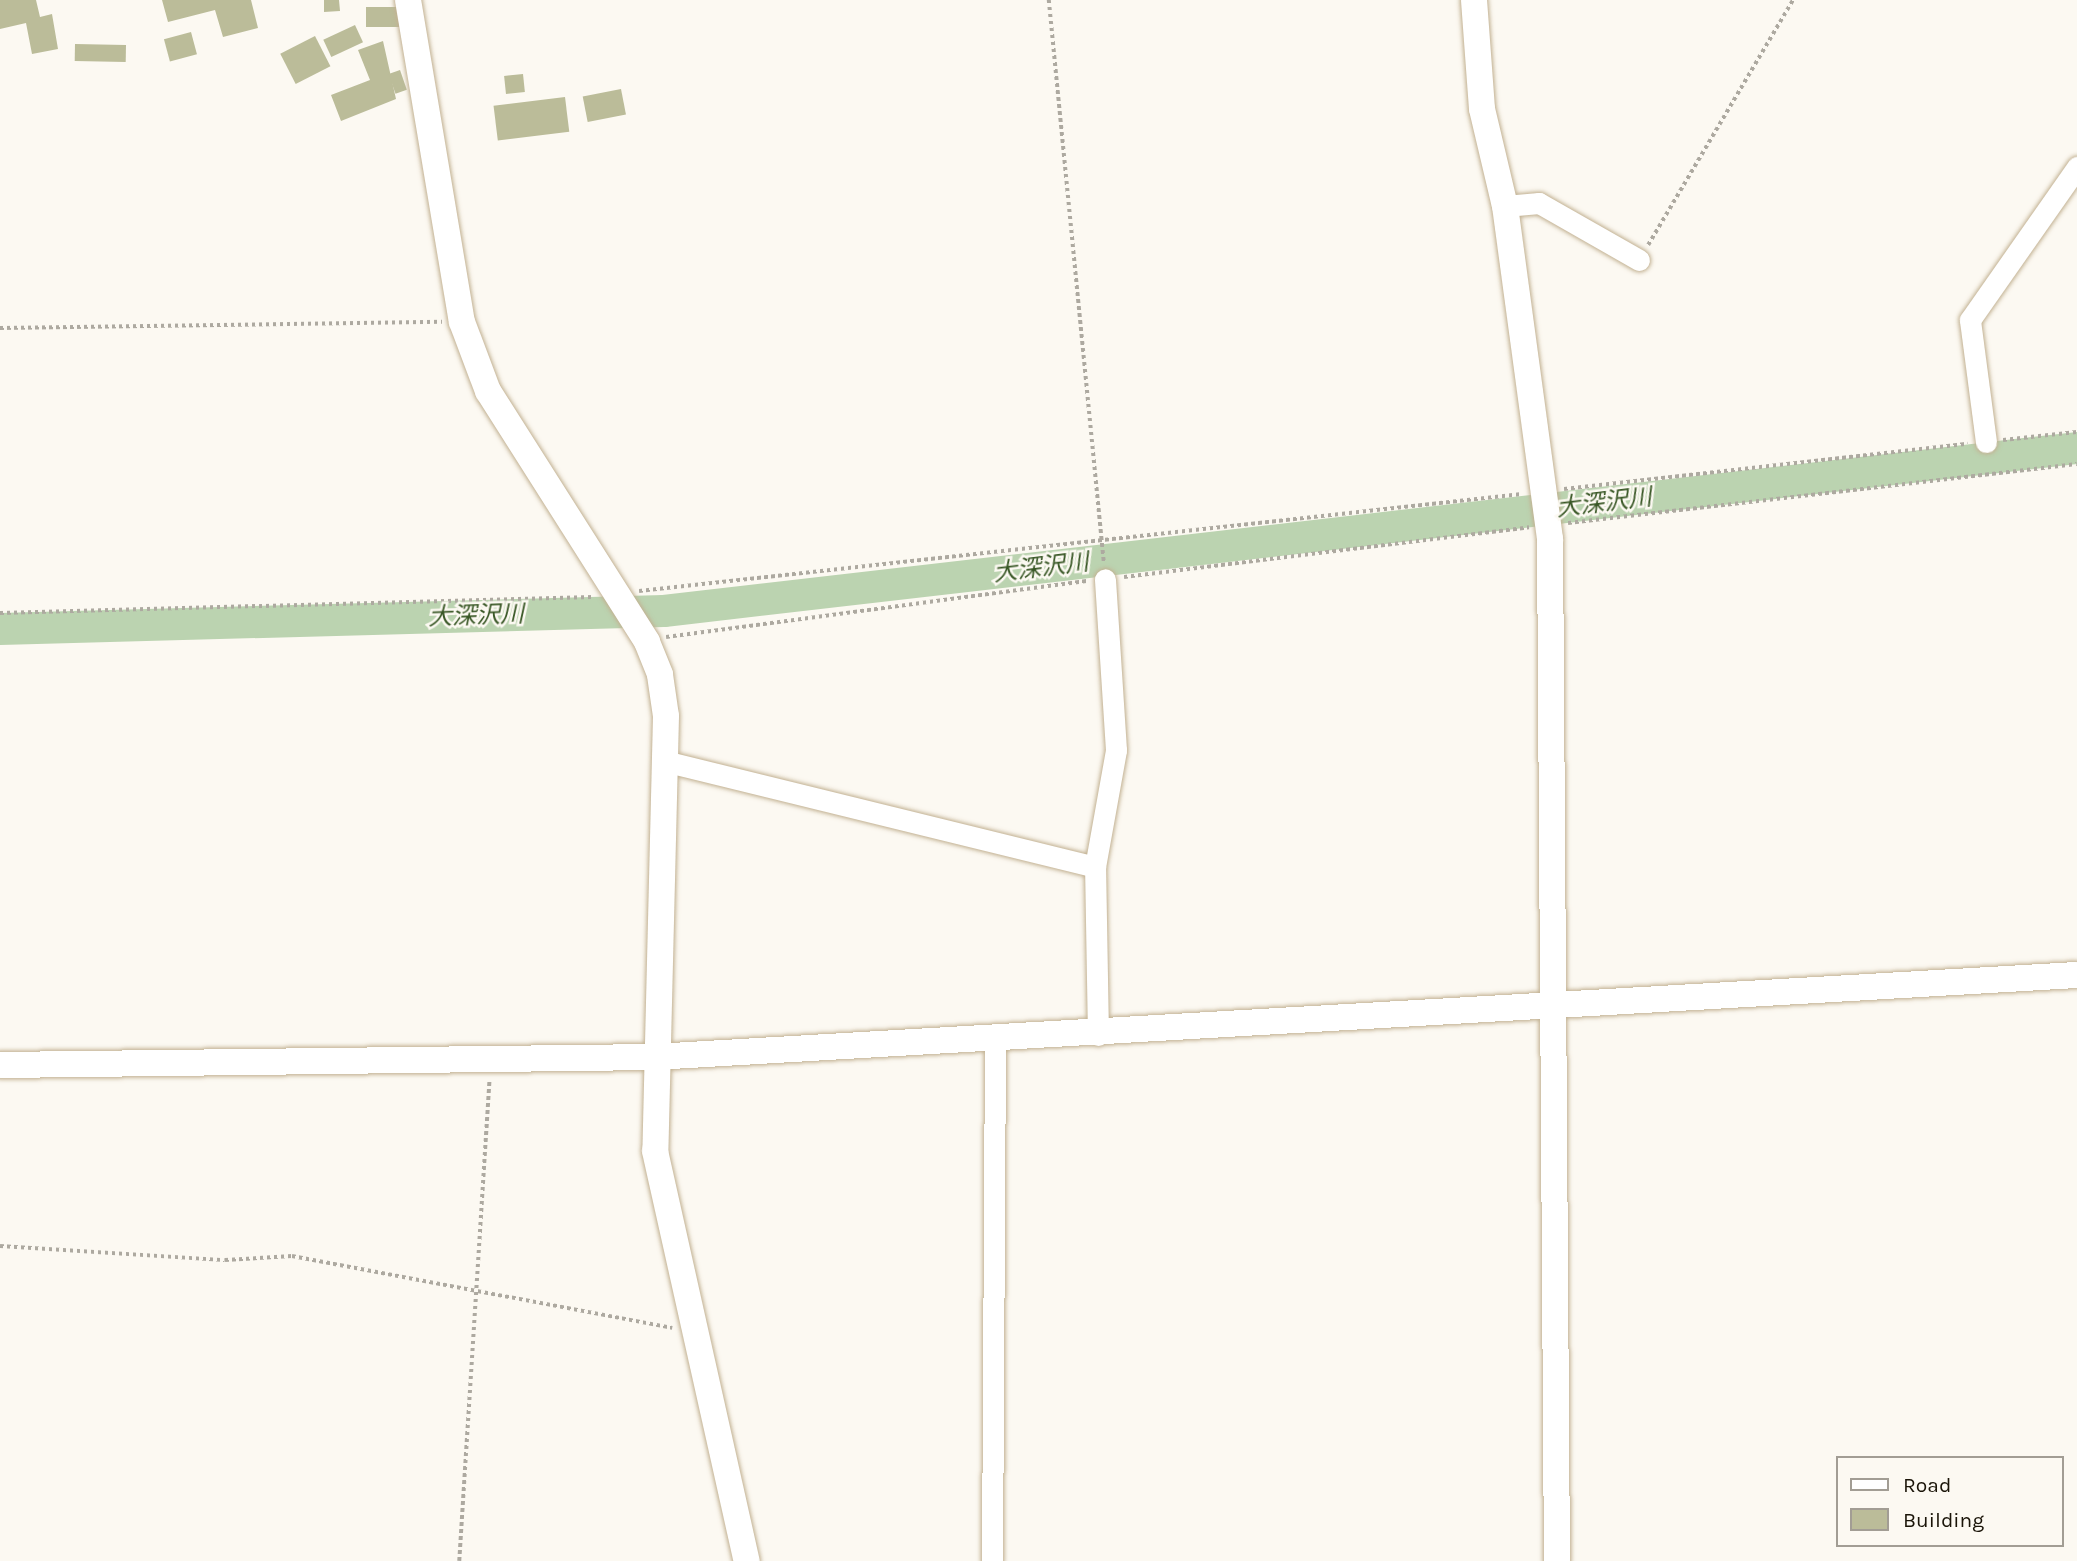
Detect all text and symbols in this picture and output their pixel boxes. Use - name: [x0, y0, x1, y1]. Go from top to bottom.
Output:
- water label: 大深沢川: [1555, 483, 1653, 523]
- water label: 大深沢川: [992, 548, 1090, 588]
- water label: 大深沢川: [428, 600, 524, 632]
- legend: [1836, 1456, 2063, 1547]
- text: Road: [1903, 1473, 1951, 1497]
- text: Building: [1903, 1508, 1984, 1532]

